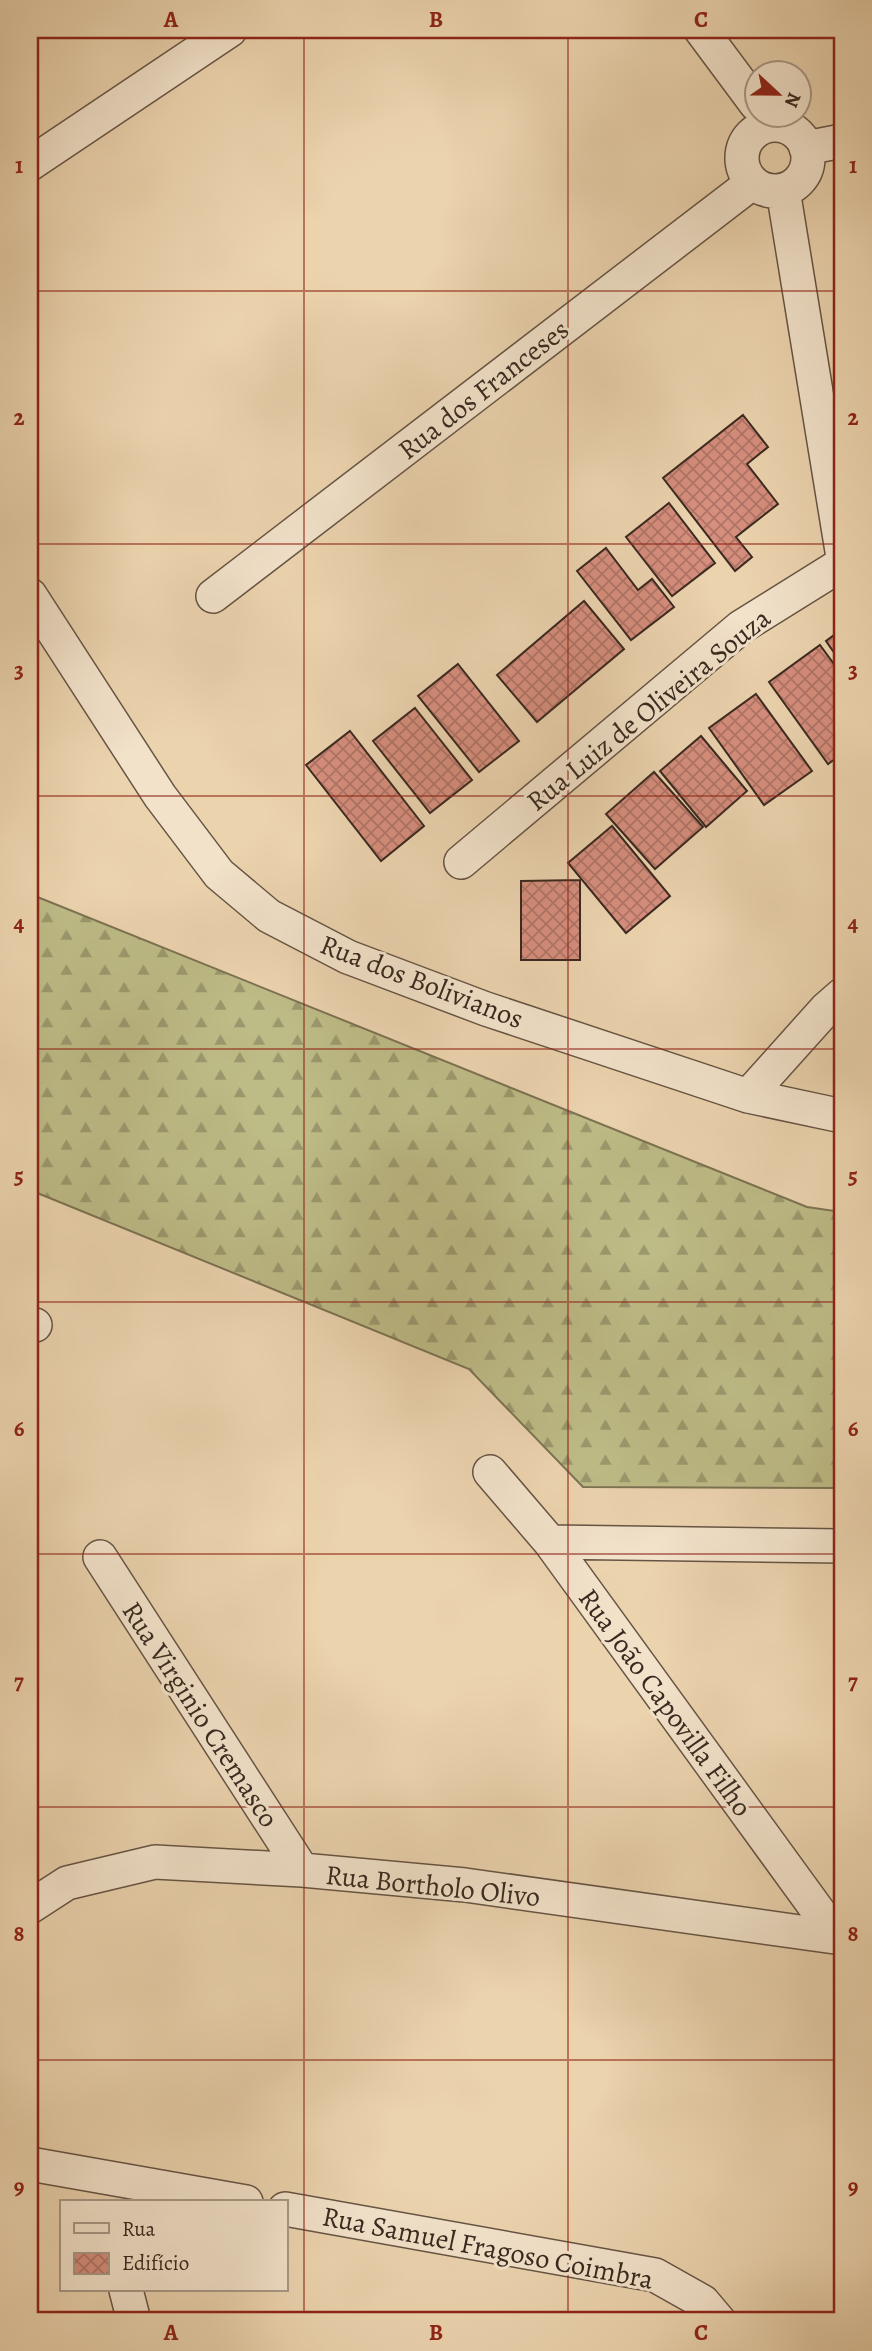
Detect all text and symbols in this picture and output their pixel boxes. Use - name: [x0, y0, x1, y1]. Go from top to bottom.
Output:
- text: A: [163, 4, 179, 35]
- text: B: [429, 4, 443, 35]
- text: C: [694, 4, 708, 35]
- north arrow: [742, 60, 812, 130]
- text: N: [778, 89, 807, 111]
- text: 1: [15, 150, 23, 181]
- text: 1: [849, 150, 857, 181]
- street label: Rua dos Franceses: [390, 311, 577, 469]
- text: 2: [13, 402, 25, 433]
- text: 2: [847, 402, 859, 433]
- street label: Rua Luiz de Oliveira Souza: [519, 599, 779, 820]
- text: 3: [14, 655, 24, 686]
- text: 3: [848, 655, 858, 686]
- text: 4: [14, 908, 25, 939]
- text: 4: [848, 908, 859, 939]
- street label: Rua dos Bolivianos: [315, 926, 529, 1038]
- text: 5: [14, 1160, 24, 1191]
- text: 5: [848, 1160, 858, 1191]
- text: 6: [14, 1413, 25, 1444]
- text: 6: [848, 1413, 859, 1444]
- street label: Rua João Capovilla Filho: [569, 1581, 761, 1824]
- street label: Rua Virginio Cremasco: [113, 1594, 287, 1835]
- text: 7: [14, 1666, 24, 1697]
- text: 7: [848, 1666, 858, 1697]
- street label: Rua Bortholo Olivo: [324, 1856, 542, 1916]
- text: 8: [13, 1918, 25, 1949]
- text: 8: [847, 1918, 859, 1949]
- text: 9: [14, 2171, 24, 2202]
- text: 9: [848, 2171, 858, 2202]
- street label: Rua Samuel Fragoso Coimbra: [319, 2197, 657, 2299]
- legend: [60, 2200, 287, 2292]
- text: Rua: [122, 2215, 156, 2243]
- text: Edifício: [122, 2249, 189, 2277]
- text: A: [163, 2317, 179, 2348]
- text: B: [429, 2317, 443, 2348]
- text: C: [694, 2317, 708, 2348]

